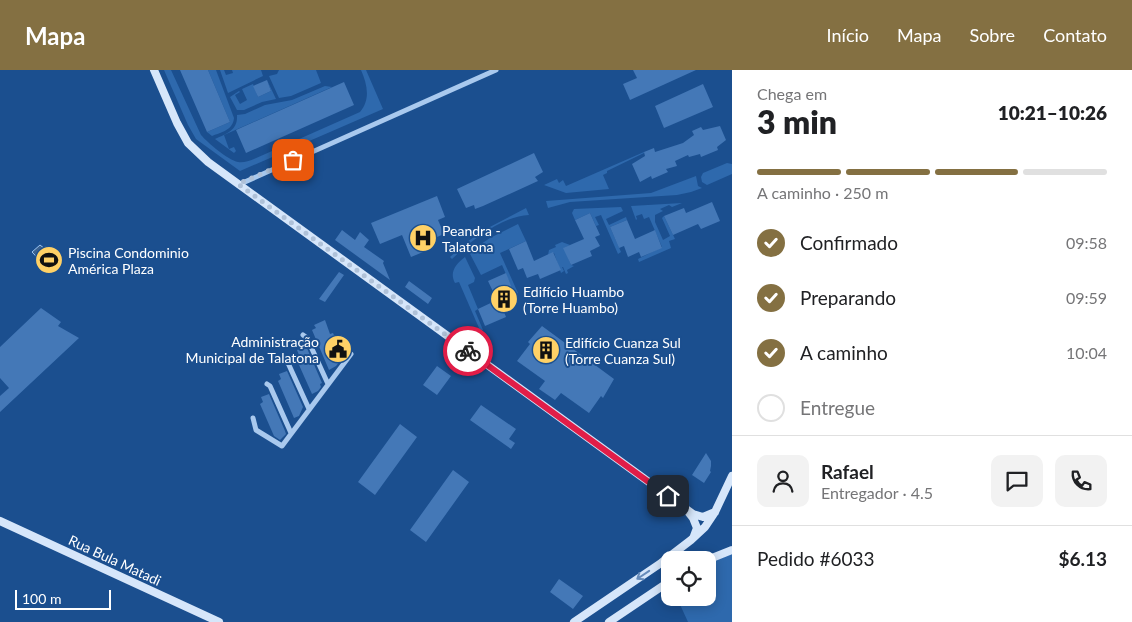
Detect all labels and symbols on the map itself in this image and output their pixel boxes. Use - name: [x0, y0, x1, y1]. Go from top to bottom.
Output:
- pin: [272, 139, 314, 181]
- place label: Peandra - Talatona: [442, 222, 501, 255]
- hospital icon: Peandra - Talatona: [408, 223, 438, 253]
- place label: Piscina Condominio América Plaza: [68, 244, 189, 277]
- sports icon: Piscina Condominio América Plaza: [34, 245, 64, 275]
- place label: Edifício Huambo (Torre Huambo): [523, 283, 624, 316]
- building icon: Edifício Huambo (Torre Huambo): [489, 284, 519, 314]
- courier: [443, 326, 493, 376]
- place label: Administração Municipal de Talatona: [186, 333, 319, 366]
- public building icon: Administração Municipal de Talatona: [323, 334, 353, 364]
- place label: Edifício Cuanza Sul (Torre Cuanza Sul): [565, 334, 681, 367]
- building icon: Edifício Cuanza Sul (Torre Cuanza Sul): [531, 335, 561, 365]
- pin: [647, 475, 689, 517]
- street label: Rua Bula Matadi: [66, 531, 164, 589]
- one-way arrow: [637, 570, 651, 580]
- scale bar: [15, 587, 111, 610]

